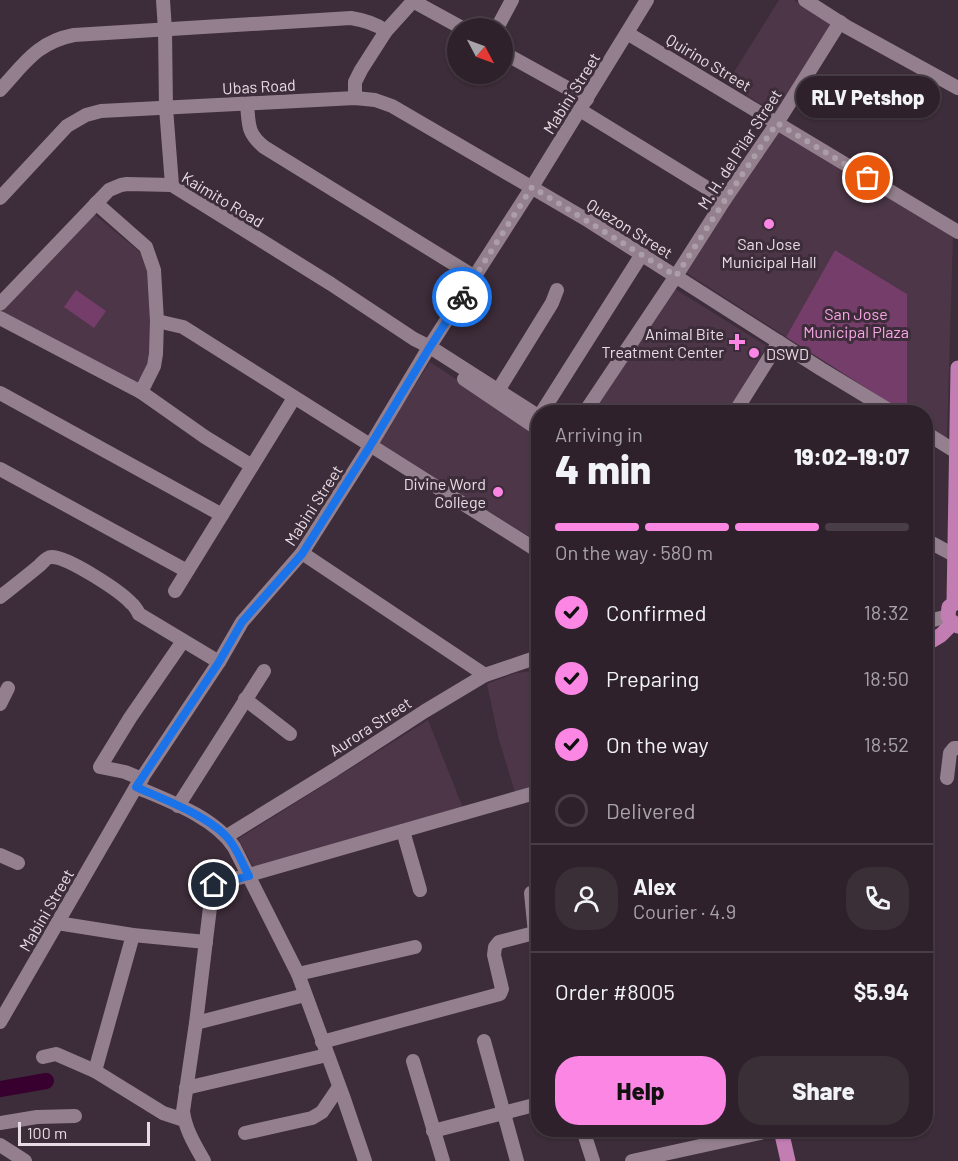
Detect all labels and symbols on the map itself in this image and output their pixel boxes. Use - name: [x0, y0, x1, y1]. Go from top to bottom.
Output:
- north arrow: [447, 18, 513, 84]
- street label: Quirino Street: [663, 29, 755, 95]
- street label: Mabini Street: [539, 49, 603, 137]
- street label: Ubas Road: [222, 75, 296, 97]
- callout: RLV Petshop: [796, 76, 940, 118]
- street label: M. H. del Pilar Street: [693, 85, 785, 213]
- pin: [842, 152, 893, 203]
- street label: Kaimito Road: [179, 167, 267, 231]
- street label: Quezon Street: [584, 194, 676, 262]
- marker: San Jose Municipal Hall: [762, 217, 776, 231]
- place label: San Jose Municipal Hall: [721, 234, 817, 271]
- courier: [432, 267, 492, 327]
- park label: San Jose Municipal Plaza: [803, 304, 909, 341]
- place label: Animal Bite Treatment Center: [602, 324, 724, 361]
- marker: Animal Bite Treatment Center: [728, 333, 746, 351]
- place label: DSWD: [766, 344, 809, 363]
- marker: DSWD: [747, 346, 761, 360]
- street label: Mabini Street: [280, 461, 346, 549]
- place label: Divine Word College: [404, 474, 486, 511]
- marker: Divine Word College: [491, 485, 505, 499]
- street label: Aurora Street: [326, 693, 414, 759]
- pin: [188, 859, 239, 910]
- street label: Mabini Street: [15, 865, 77, 955]
- scale bar: [18, 1119, 150, 1146]

